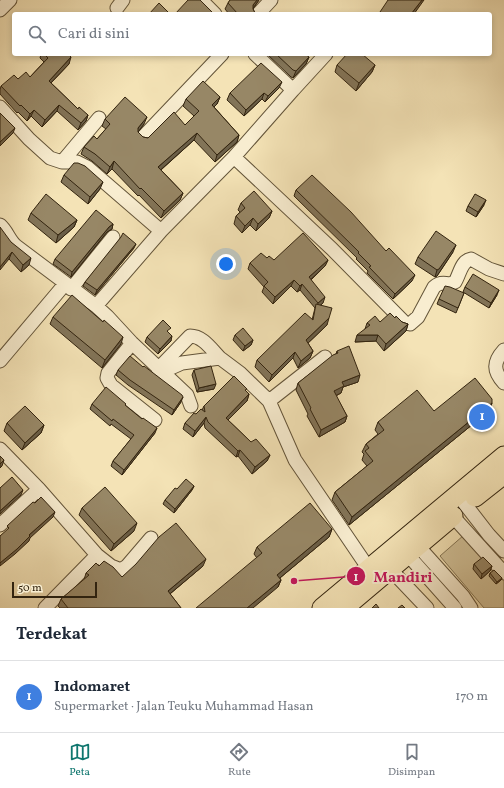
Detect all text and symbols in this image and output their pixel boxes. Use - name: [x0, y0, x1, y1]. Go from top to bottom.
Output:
- search box: [12, 12, 492, 56]
- icon: search: [26, 23, 48, 45]
- text: Cari di sini: [58, 24, 129, 45]
- your location: [216, 254, 236, 274]
- pin: 1: [469, 402, 495, 432]
- callout: Mandiri: [346, 563, 441, 590]
- text: Mandiri: [373, 568, 433, 589]
- text: 1: [354, 570, 359, 586]
- scale bar: [12, 580, 97, 599]
- text: 50 m: [18, 581, 42, 596]
- text: Terdekat: [16, 623, 87, 646]
- text: Indomaret: [54, 677, 130, 698]
- text: 1: [26, 688, 32, 706]
- text: 170 m: [455, 688, 488, 706]
- text: Supermarket · Jalan Teuku Muhammad Hasan: [54, 698, 314, 716]
- tab: Peta: [69, 741, 91, 780]
- tab: Rute: [228, 741, 251, 780]
- tab: Disimpan: [388, 741, 435, 780]

